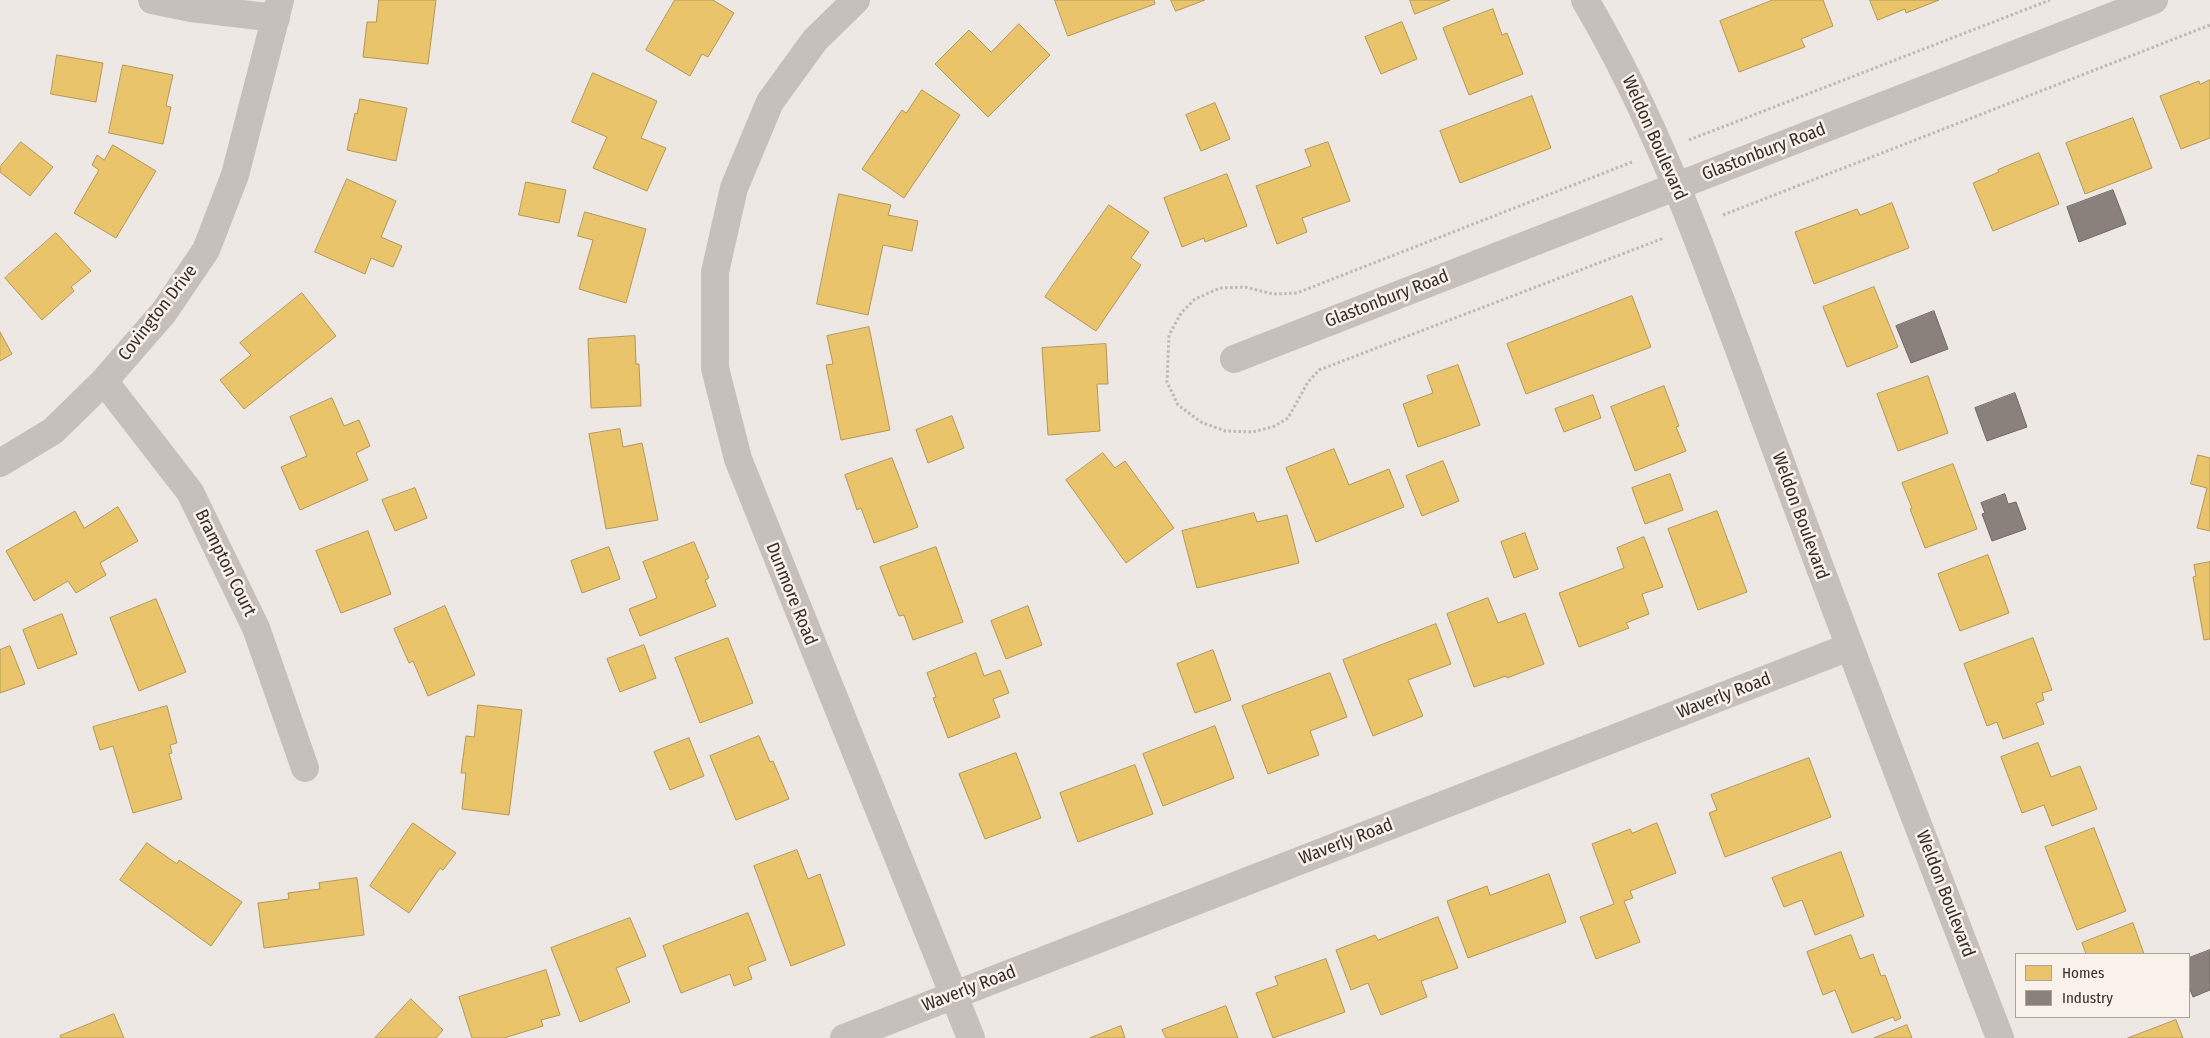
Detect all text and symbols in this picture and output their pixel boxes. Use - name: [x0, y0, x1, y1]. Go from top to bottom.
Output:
- street label: Weldon Boulevard: [1617, 72, 1691, 204]
- street label: Glastonbury Road: [1699, 118, 1829, 186]
- street label: Covington Drive: [114, 261, 202, 365]
- street label: Glastonbury Road: [1322, 265, 1452, 333]
- street label: Weldon Boulevard: [1767, 449, 1833, 583]
- street label: Brampton Court: [190, 506, 260, 620]
- street label: Dunmore Road: [761, 539, 821, 649]
- street label: Waverly Road: [1674, 668, 1774, 724]
- street label: Waverly Road: [1296, 814, 1396, 870]
- street label: Weldon Boulevard: [1911, 828, 1979, 960]
- legend: [2015, 953, 2190, 1018]
- street label: Waverly Road: [919, 961, 1019, 1017]
- text: Homes: [2062, 964, 2104, 982]
- text: Industry: [2062, 989, 2113, 1007]

